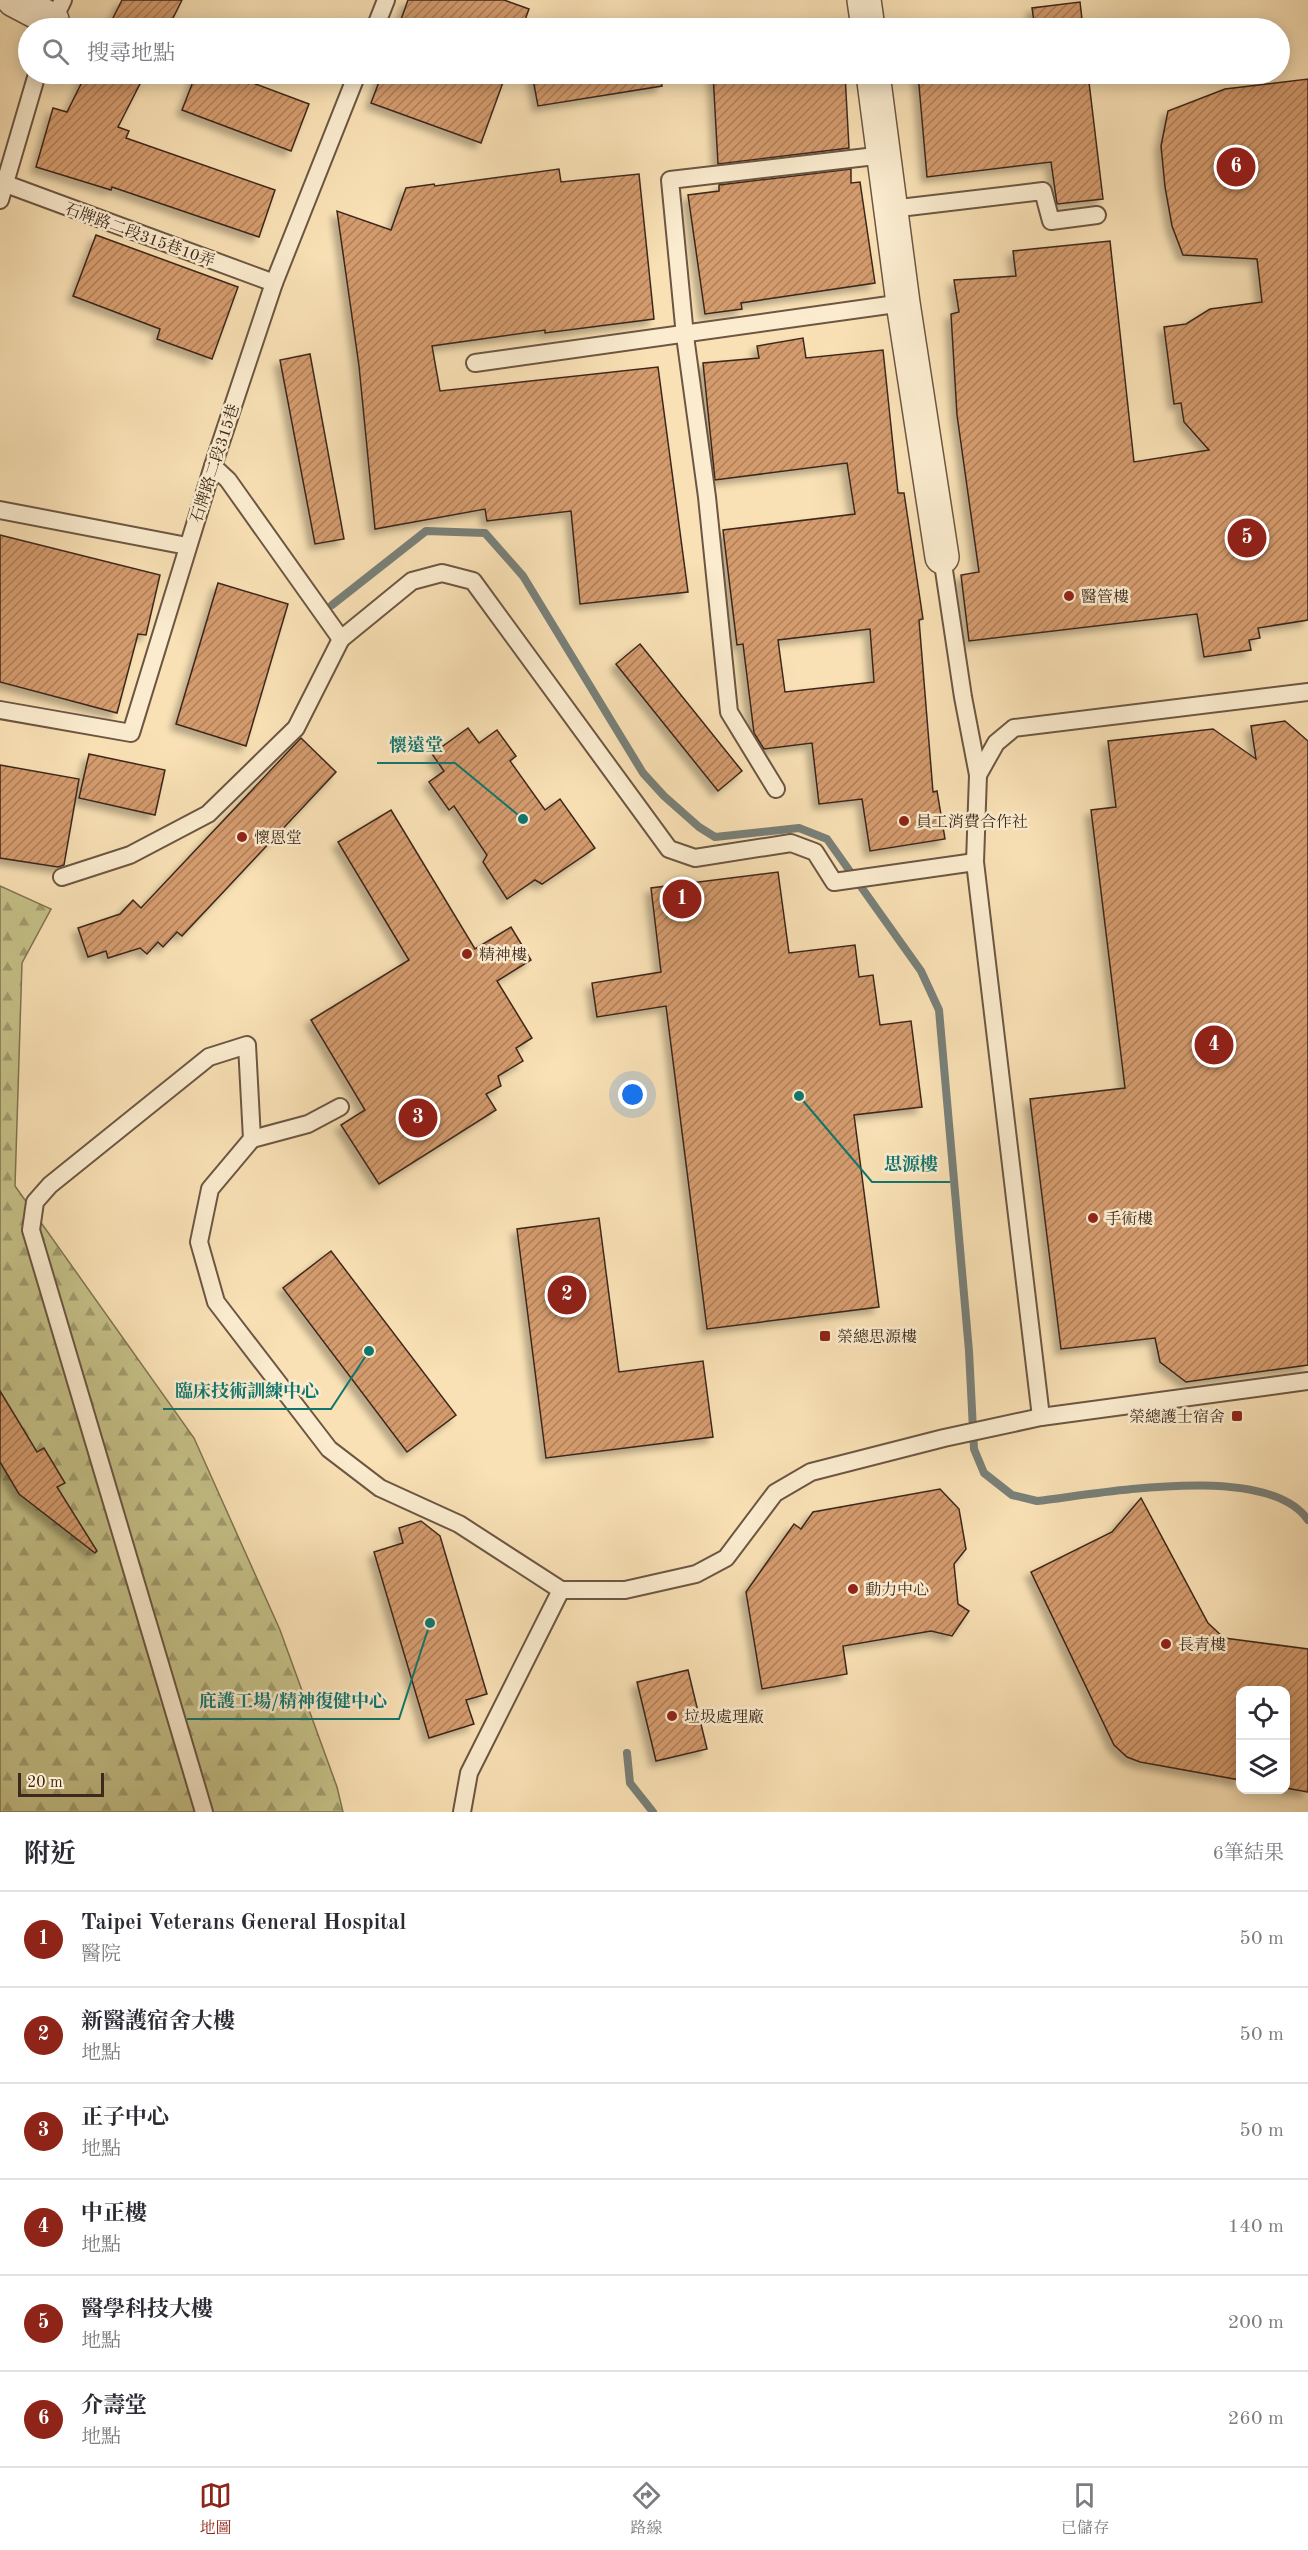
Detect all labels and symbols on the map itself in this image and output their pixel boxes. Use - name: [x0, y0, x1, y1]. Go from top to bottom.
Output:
- pin: 6: [1216, 144, 1256, 190]
- street label: 石牌路二段315巷10弄: [62, 199, 217, 270]
- street label: 石牌路二段315巷: [187, 402, 243, 525]
- pin: 5: [1228, 516, 1266, 560]
- place label: 醫管樓: [1081, 588, 1129, 606]
- marker: 醫管樓: [1062, 589, 1076, 603]
- callout: 懷遠堂: [377, 727, 455, 763]
- text: 懷遠堂: [389, 735, 443, 755]
- place label: 員工消費合作社: [916, 813, 1028, 831]
- marker: 員工消費合作社: [897, 814, 911, 828]
- place label: 懷恩堂: [254, 829, 302, 847]
- marker: 懷恩堂: [235, 830, 249, 844]
- pin: 1: [662, 876, 702, 922]
- place label: 精神樓: [479, 946, 527, 964]
- marker: 精神樓: [460, 947, 474, 961]
- pin: 4: [1194, 1022, 1234, 1068]
- your location: [618, 1080, 647, 1109]
- pin: 3: [398, 1096, 438, 1140]
- callout: 思源樓: [872, 1146, 950, 1182]
- text: 思源樓: [884, 1154, 938, 1174]
- place label: 手術樓: [1105, 1210, 1153, 1228]
- marker: 手術樓: [1086, 1211, 1100, 1225]
- pin: 2: [548, 1272, 586, 1318]
- place label: 榮總思源樓: [837, 1328, 917, 1346]
- marker: 榮總思源樓: [818, 1329, 832, 1343]
- callout: 臨床技術訓練中心: [163, 1373, 331, 1409]
- text: 臨床技術訓練中心: [175, 1381, 319, 1401]
- place label: 榮總護士宿舍: [1129, 1408, 1225, 1426]
- marker: 榮總護士宿舍: [1230, 1409, 1244, 1423]
- place label: 動力中心: [865, 1581, 929, 1599]
- marker: 動力中心: [846, 1582, 860, 1596]
- place label: 長青樓: [1178, 1636, 1226, 1654]
- marker: 長青樓: [1159, 1637, 1173, 1651]
- callout: 庇護工場/精神復健中心: [187, 1683, 399, 1719]
- text: 庇護工場/精神復健中心: [199, 1691, 387, 1711]
- place label: 垃圾處理廠: [684, 1708, 764, 1726]
- marker: 垃圾處理廠: [665, 1709, 679, 1723]
- scale bar: [18, 1770, 104, 1798]

